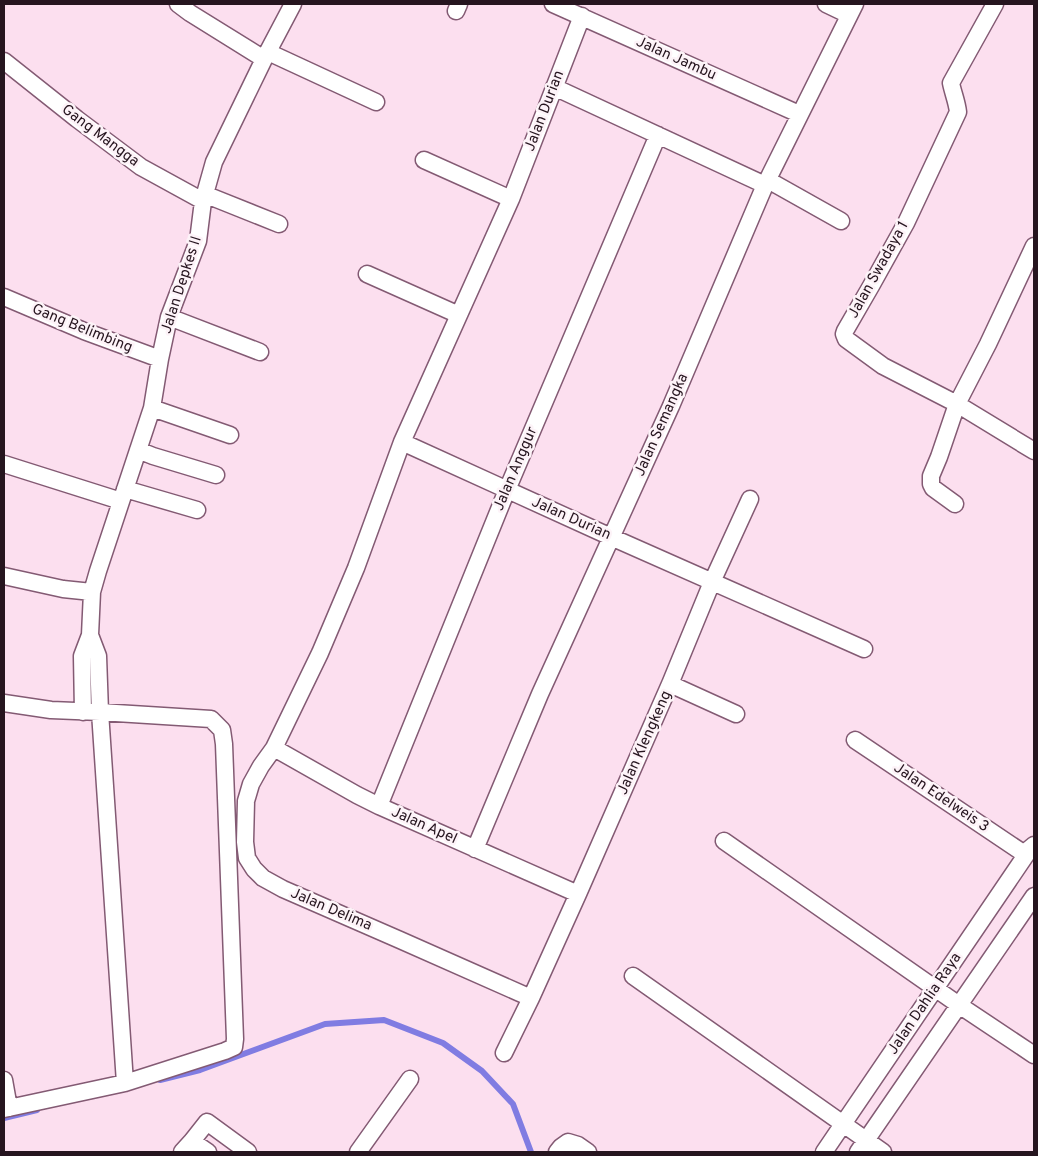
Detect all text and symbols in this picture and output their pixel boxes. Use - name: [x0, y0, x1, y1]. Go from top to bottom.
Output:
- street label: Jalan Jambu: [633, 33, 719, 85]
- street label: Jalan Durian: [521, 68, 569, 154]
- street label: Gang Mangga: [57, 101, 143, 171]
- street label: Jalan Swadaya 1: [844, 218, 914, 322]
- street label: Jalan Depkes II: [157, 234, 207, 336]
- street label: Gang Belimbing: [29, 300, 135, 358]
- street label: Jalan Semangka: [631, 371, 693, 479]
- street label: Jalan Anggur: [490, 424, 542, 514]
- street label: Jalan Durian: [528, 493, 614, 545]
- street label: Jalan Klengkeng: [614, 688, 676, 798]
- street label: Jalan Edelweis 3: [890, 759, 992, 837]
- street label: Jalan Apel: [388, 803, 460, 849]
- street label: Jalan Delima: [287, 884, 375, 936]
- street label: Jalan Dahlia Raya: [884, 949, 966, 1059]

